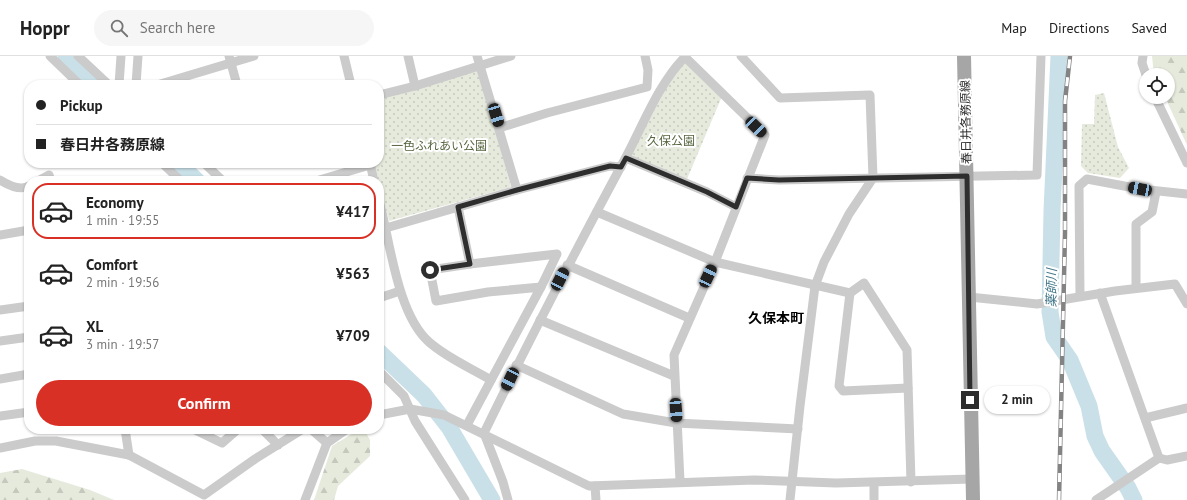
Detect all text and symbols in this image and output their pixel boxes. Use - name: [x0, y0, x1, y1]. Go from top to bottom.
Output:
- search box: [94, 10, 374, 46]
- text: Hoppr: [20, 16, 70, 40]
- icon: search: [108, 17, 130, 39]
- text: Search here: [140, 18, 215, 37]
- text: Map: [1001, 19, 1027, 37]
- text: Directions: [1049, 19, 1109, 37]
- text: Saved: [1131, 19, 1167, 37]
- map controls: [1139, 68, 1175, 104]
- button: locate: [1139, 68, 1175, 104]
- street label: 春日井各務原線: [957, 80, 974, 164]
- text: Pickup: [60, 96, 103, 115]
- car: [487, 102, 505, 128]
- car: [743, 114, 769, 140]
- park label: 久保公園: [647, 133, 695, 148]
- text: 春日井各務原線: [60, 135, 165, 154]
- park label: 一色ふれあい公園: [391, 138, 487, 153]
- car: [1127, 181, 1153, 197]
- icon: car: [38, 193, 74, 229]
- text: Economy: [86, 193, 144, 212]
- text: ¥417: [336, 202, 370, 221]
- text: 1 min · 19:55: [86, 212, 159, 229]
- icon: car: [38, 255, 74, 291]
- text: Comfort: [86, 255, 138, 274]
- route start: [421, 261, 439, 279]
- car: [697, 263, 719, 289]
- text: ¥563: [336, 264, 370, 283]
- car: [549, 266, 571, 292]
- water label: 薬師川: [1043, 266, 1060, 308]
- text: 2 min · 19:56: [86, 274, 159, 291]
- district label: 久保本町: [748, 309, 804, 327]
- icon: car: [38, 317, 74, 353]
- text: XL: [86, 317, 103, 336]
- text: ¥709: [336, 326, 370, 345]
- text: 3 min · 19:57: [86, 336, 159, 353]
- car: [499, 366, 521, 392]
- button: Confirm: [36, 380, 372, 426]
- callout: 2 min: [984, 386, 1050, 414]
- route end: [961, 391, 979, 409]
- text: 2 min: [1001, 391, 1033, 408]
- car: [669, 398, 683, 422]

